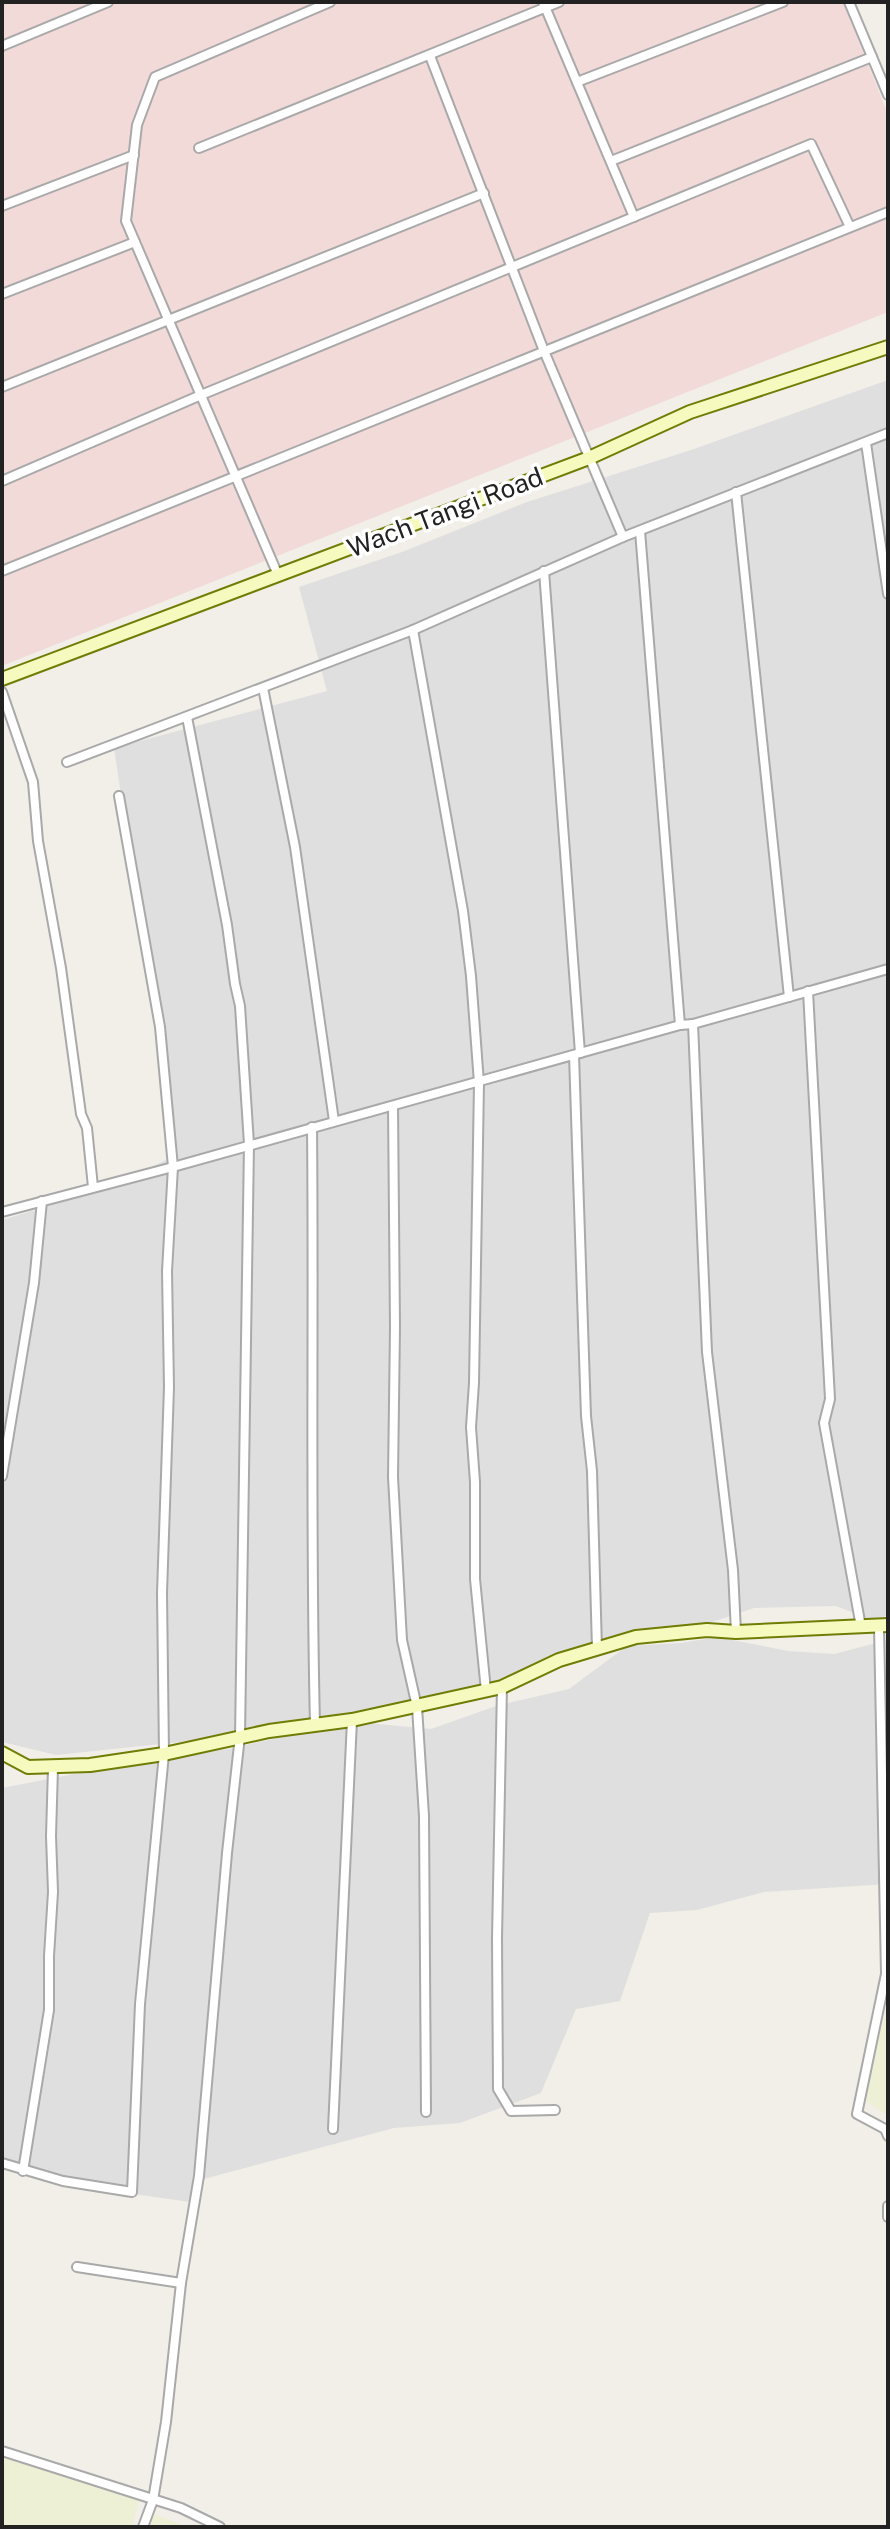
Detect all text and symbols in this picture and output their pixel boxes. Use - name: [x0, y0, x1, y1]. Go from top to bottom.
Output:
- street label: Wach Tangi Road: [343, 460, 547, 564]

